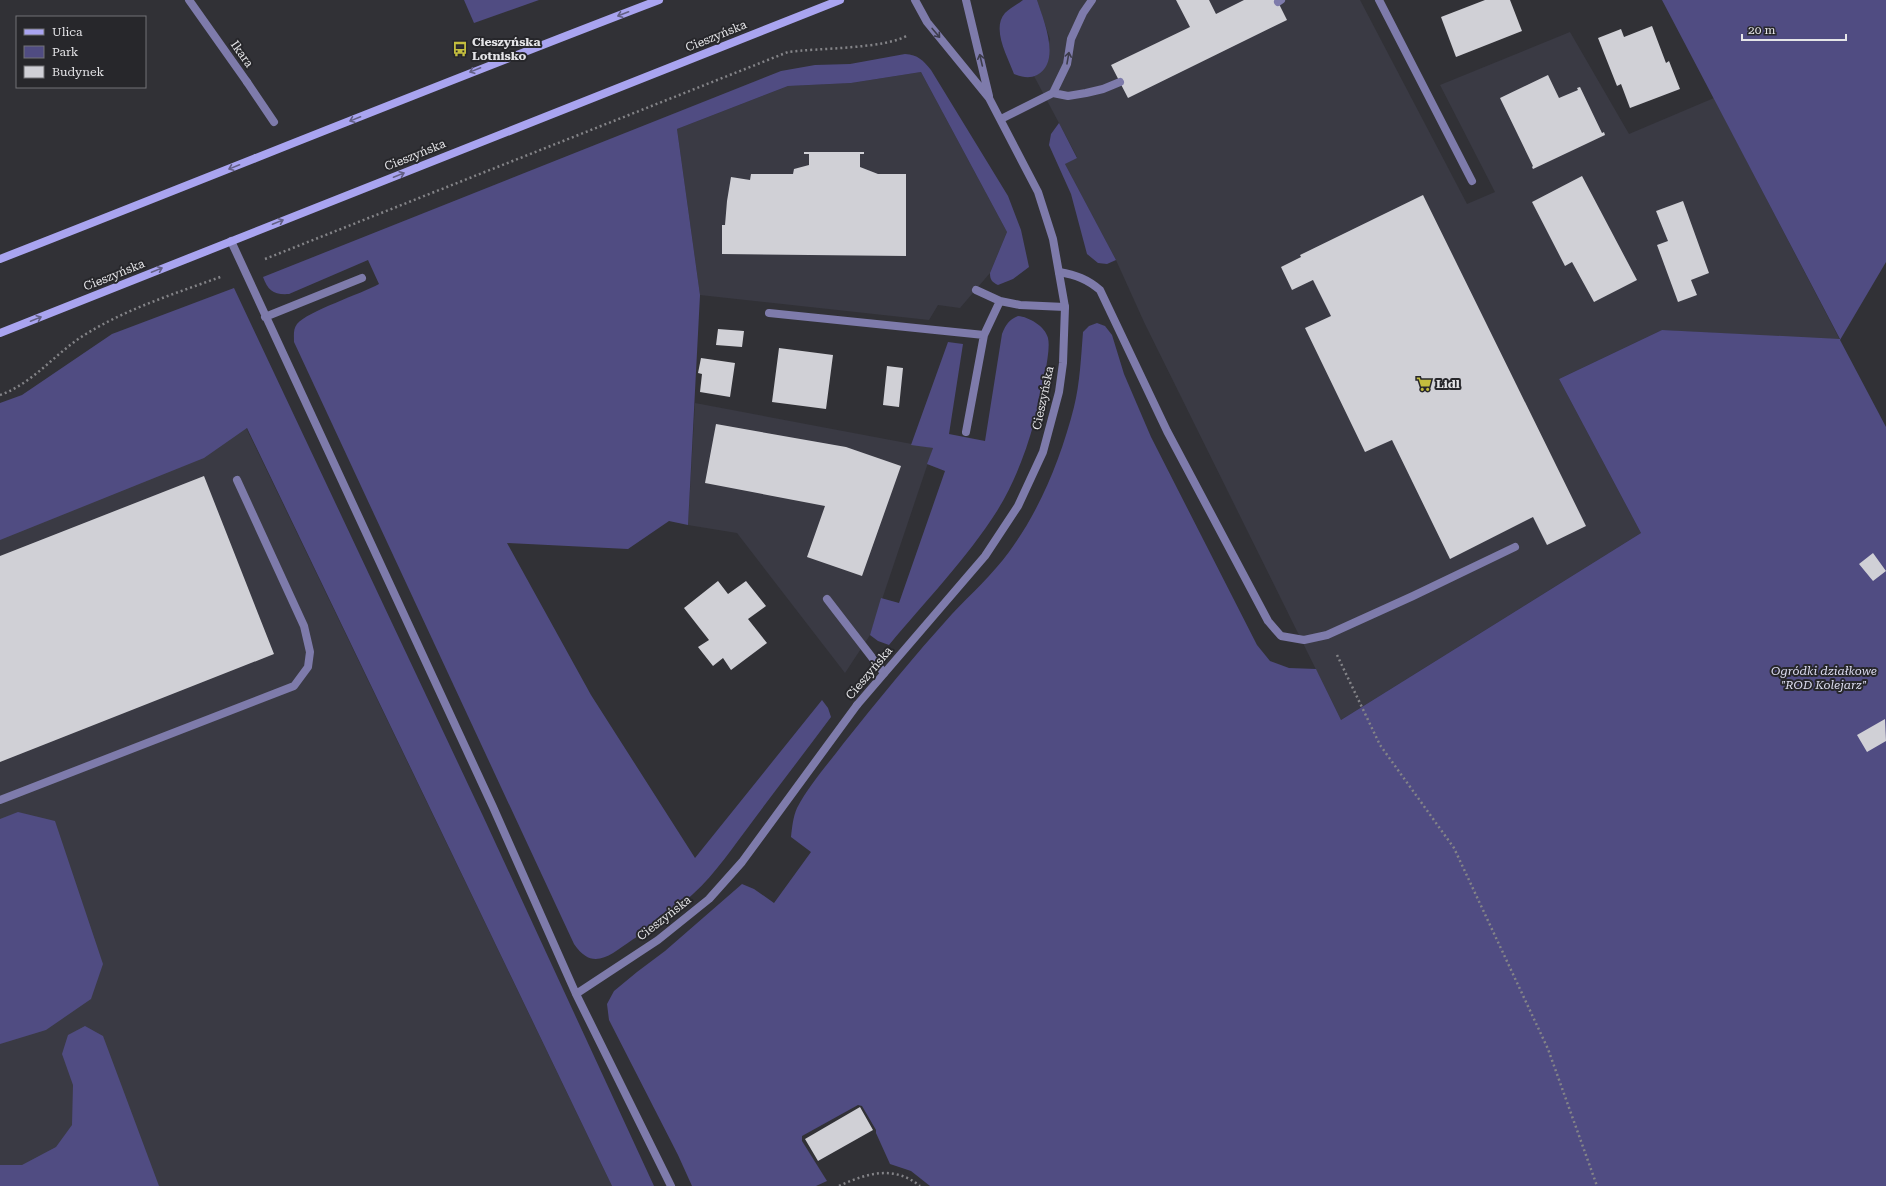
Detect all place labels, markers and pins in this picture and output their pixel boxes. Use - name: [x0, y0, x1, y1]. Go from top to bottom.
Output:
- place label: Cieszyńska Lotnisko: [472, 35, 541, 63]
- bus stop icon: Cieszyńska Lotnisko: [451, 40, 469, 58]
- supermarket icon: Lidl: [1415, 375, 1433, 393]
- place label: Lidl: [1436, 377, 1460, 391]

